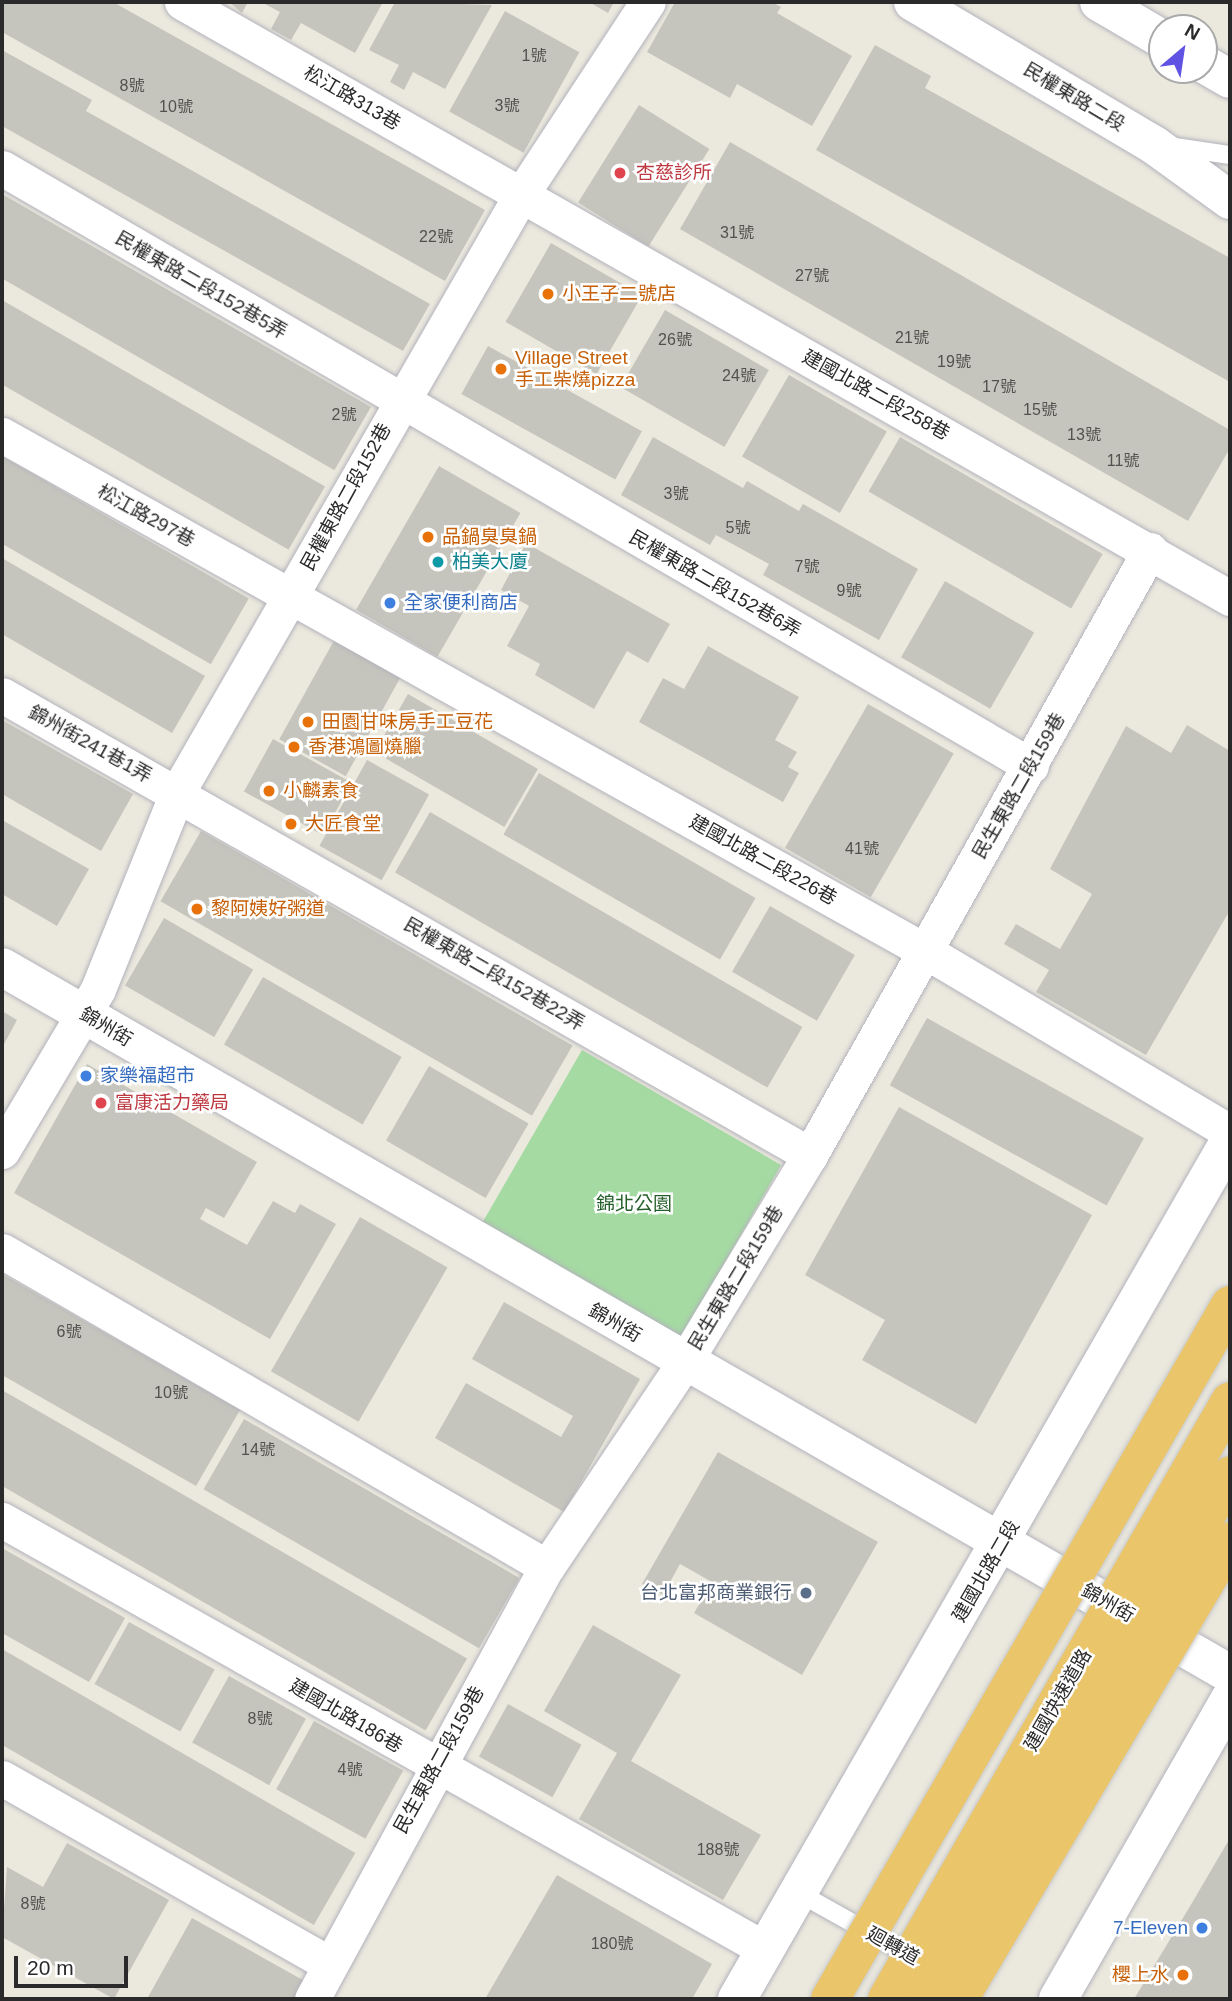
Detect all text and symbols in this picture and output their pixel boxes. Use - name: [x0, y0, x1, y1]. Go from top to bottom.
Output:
- north arrow: [1148, 14, 1218, 84]
- text: N: [1181, 19, 1204, 44]
- house number: 1號: [522, 46, 546, 66]
- street label: 民權東路二段: [1019, 58, 1129, 136]
- street label: 松江路313巷: [300, 61, 404, 135]
- house number: 8號: [120, 76, 144, 96]
- house number: 3號: [495, 96, 519, 116]
- house number: 10號: [159, 97, 193, 117]
- place label: 杏慈診所: [636, 162, 712, 184]
- marker: 杏慈診所: [610, 163, 630, 183]
- house number: 31號: [720, 223, 754, 243]
- street label: 民權東路二段152巷5弄: [111, 227, 291, 343]
- house number: 22號: [419, 227, 453, 247]
- house number: 27號: [795, 266, 829, 286]
- place label: 小王子二號店: [562, 283, 676, 305]
- marker: 小王子二號店: [540, 286, 556, 302]
- house number: 21號: [895, 328, 929, 348]
- house number: 26號: [658, 330, 692, 350]
- street label: 建國北路二段258巷: [798, 345, 954, 445]
- place label: Village Street 手工柴燒pizza: [515, 347, 635, 391]
- house number: 19號: [937, 352, 971, 372]
- marker: Village Street 手工柴燒pizza: [493, 361, 509, 377]
- house number: 24號: [722, 366, 756, 386]
- house number: 17號: [982, 377, 1016, 397]
- house number: 15號: [1023, 400, 1057, 420]
- house number: 2號: [332, 405, 356, 425]
- street label: 民權東路二段152巷: [296, 419, 396, 575]
- house number: 13號: [1067, 425, 1101, 445]
- house number: 11號: [1107, 451, 1139, 471]
- street label: 松江路297巷: [93, 480, 199, 552]
- house number: 3號: [664, 484, 688, 504]
- house number: 5號: [726, 518, 750, 538]
- place label: 品鍋臭臭鍋: [442, 526, 537, 548]
- street label: 民權東路二段152巷6弄: [625, 526, 805, 642]
- marker: 品鍋臭臭鍋: [420, 529, 436, 545]
- place label: 柏美大廈: [452, 551, 528, 573]
- marker: 柏美大廈: [430, 554, 446, 570]
- house number: 7號: [795, 557, 819, 577]
- house number: 9號: [837, 581, 861, 601]
- place label: 全家便利商店: [404, 592, 518, 614]
- marker: 全家便利商店: [382, 595, 398, 611]
- street label: 錦州街241巷1弄: [24, 701, 156, 787]
- street label: 民生東路二段159巷: [968, 709, 1070, 863]
- place label: 田園甘味房手工豆花: [322, 711, 493, 733]
- marker: 田園甘味房手工豆花: [300, 714, 316, 730]
- place label: 香港鴻圖燒臘: [308, 736, 422, 758]
- marker: 香港鴻圖燒臘: [286, 739, 302, 755]
- place label: 小麟素食: [283, 780, 359, 802]
- marker: 小麟素食: [261, 783, 277, 799]
- street label: 建國北路二段226巷: [685, 810, 841, 910]
- place label: 大匠食堂: [305, 813, 381, 835]
- marker: 大匠食堂: [283, 816, 299, 832]
- house number: 41號: [845, 839, 879, 859]
- place label: 黎阿姨好粥道: [211, 898, 325, 920]
- marker: 黎阿姨好粥道: [189, 901, 205, 917]
- street label: 民權東路二段152巷22弄: [400, 913, 588, 1035]
- street label: 錦州街: [76, 1003, 136, 1051]
- place label: 家樂福超市: [100, 1065, 195, 1087]
- marker: 家樂福超市: [78, 1068, 94, 1084]
- place label: 富康活力藥局: [115, 1092, 229, 1114]
- marker: 富康活力藥局: [93, 1095, 109, 1111]
- park label: 錦北公園: [596, 1193, 672, 1215]
- street label: 民生東路二段159巷: [684, 1202, 788, 1354]
- street label: 錦州街: [585, 1299, 645, 1347]
- house number: 6號: [57, 1322, 81, 1342]
- house number: 10號: [154, 1383, 188, 1403]
- house number: 14號: [241, 1440, 275, 1460]
- street label: 建國北路二段: [948, 1516, 1024, 1626]
- street label: 錦州街: [1078, 1579, 1138, 1627]
- place label: 台北富邦商業銀行: [640, 1582, 792, 1604]
- marker: 台北富邦商業銀行: [798, 1585, 814, 1601]
- street label: 建國快速道路: [1020, 1645, 1096, 1755]
- street label: 建國北路186巷: [285, 1674, 407, 1758]
- street label: 民生東路二段159巷: [389, 1682, 489, 1838]
- house number: 8號: [248, 1709, 272, 1729]
- house number: 4號: [338, 1760, 362, 1780]
- house number: 188號: [697, 1840, 739, 1860]
- house number: 8號: [21, 1894, 45, 1914]
- place label: 7-Eleven: [1113, 1917, 1188, 1939]
- marker: 7-Eleven: [1194, 1920, 1210, 1936]
- street label: 廻轉道: [863, 1922, 923, 1970]
- house number: 180號: [591, 1934, 633, 1954]
- scale bar: [18, 1941, 131, 1985]
- text: 20 m: [27, 1956, 74, 1979]
- place label: 櫻上水: [1112, 1964, 1169, 1986]
- marker: 櫻上水: [1175, 1967, 1191, 1983]

